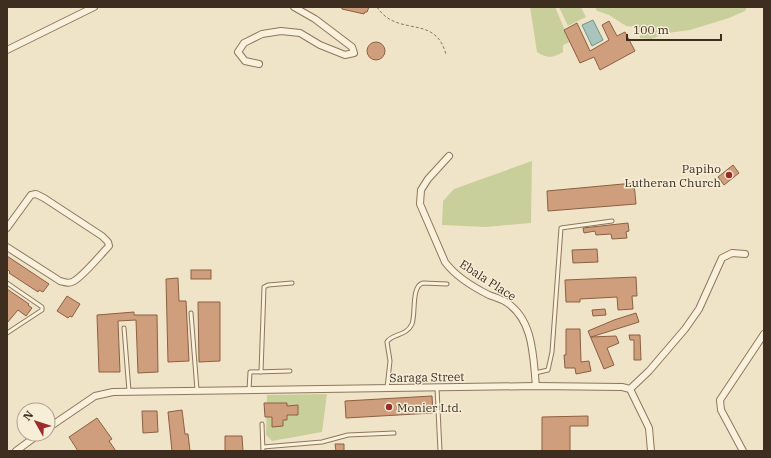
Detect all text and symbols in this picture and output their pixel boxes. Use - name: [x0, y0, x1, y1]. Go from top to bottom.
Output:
- scale bar: [627, 16, 721, 42]
- text: 100 m: [633, 22, 669, 37]
- place label: Papiho Lutheran Church: [624, 161, 721, 190]
- marker: Papiho Lutheran Church: [724, 170, 734, 180]
- street label: Ebala Place: [457, 256, 519, 304]
- street label: Saraga Street: [389, 369, 465, 385]
- place label: Monier Ltd.: [397, 400, 462, 415]
- north arrow: [16, 402, 56, 442]
- marker: Monier Ltd.: [384, 402, 394, 412]
- text: N: [20, 408, 37, 423]

